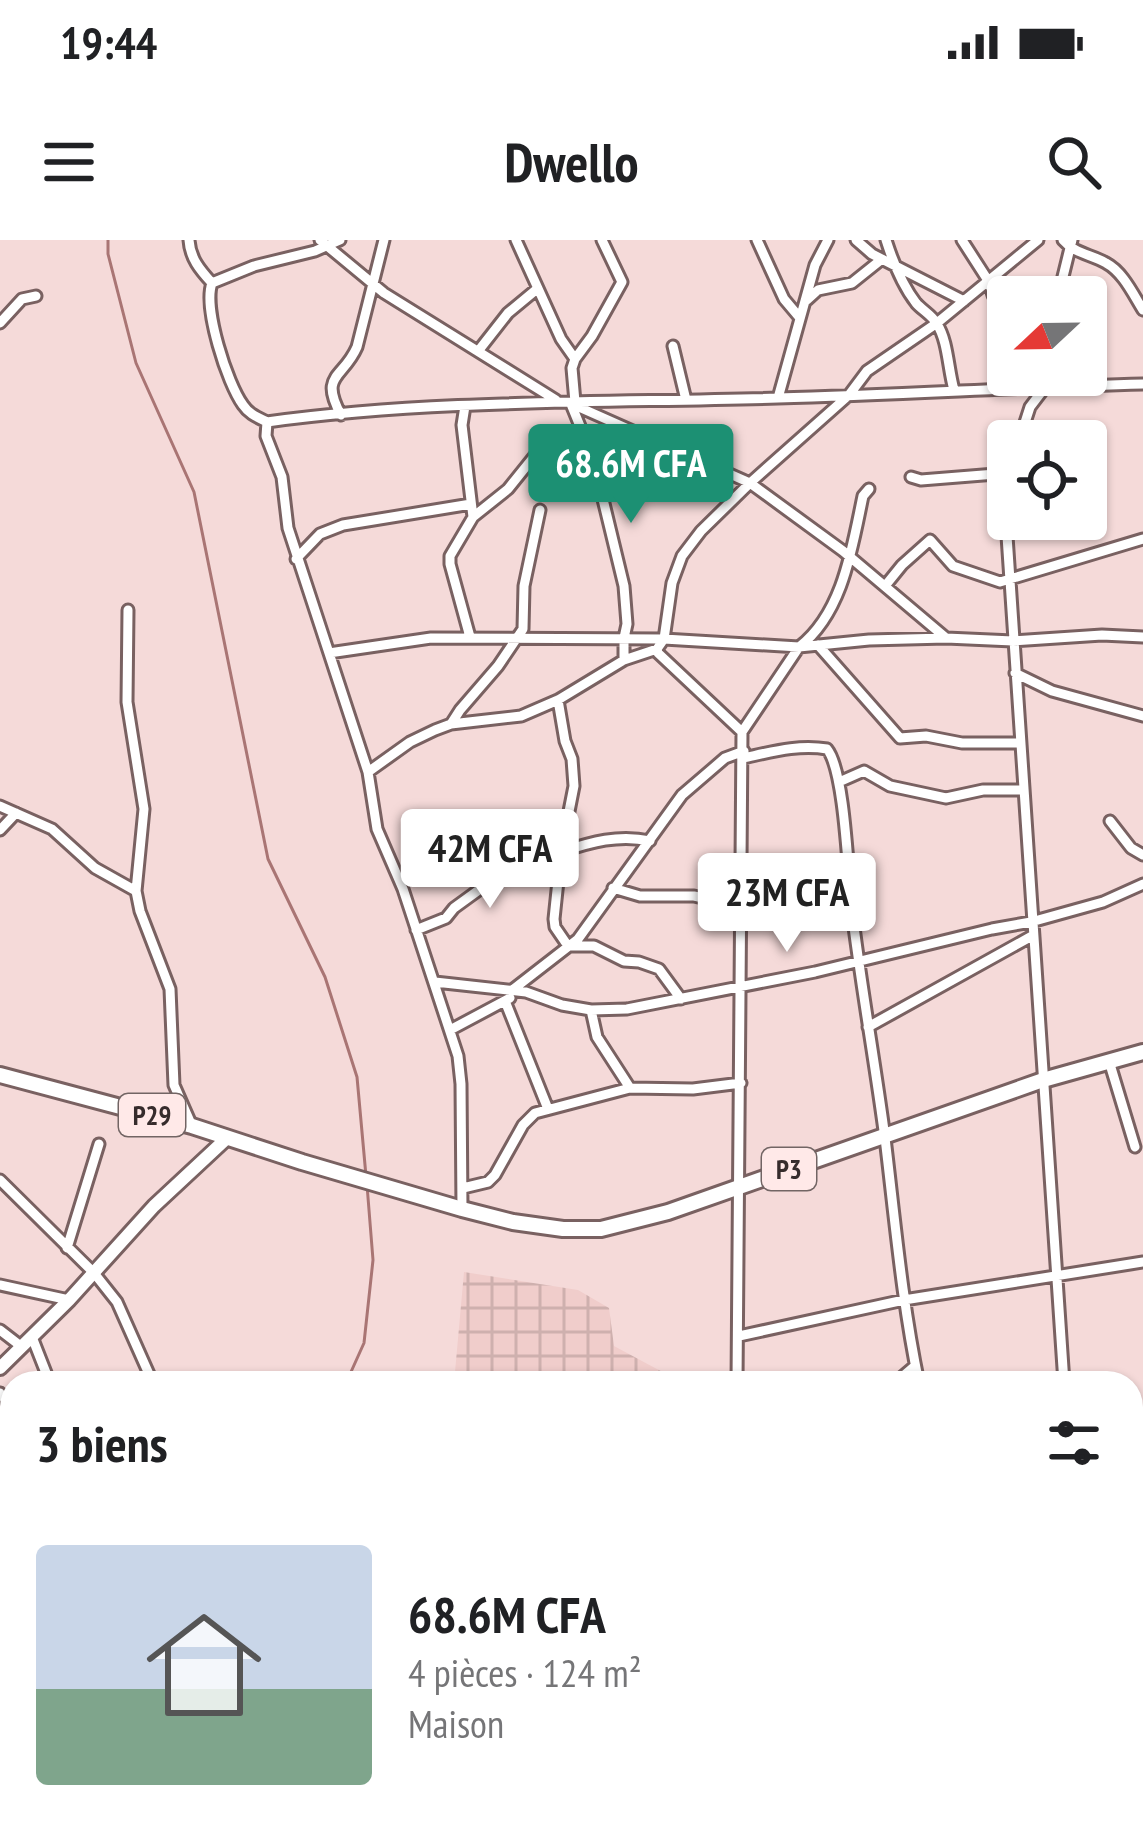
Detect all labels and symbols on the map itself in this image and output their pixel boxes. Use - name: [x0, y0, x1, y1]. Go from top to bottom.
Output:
- north arrow: [987, 276, 1107, 396]
- pin: 68.6M CFA: [494, 424, 768, 526]
- pin: 42M CFA: [379, 809, 601, 911]
- pin: 23M CFA: [676, 853, 898, 955]
- road number: P29: [119, 1094, 185, 1136]
- road number: P3: [762, 1148, 816, 1190]

